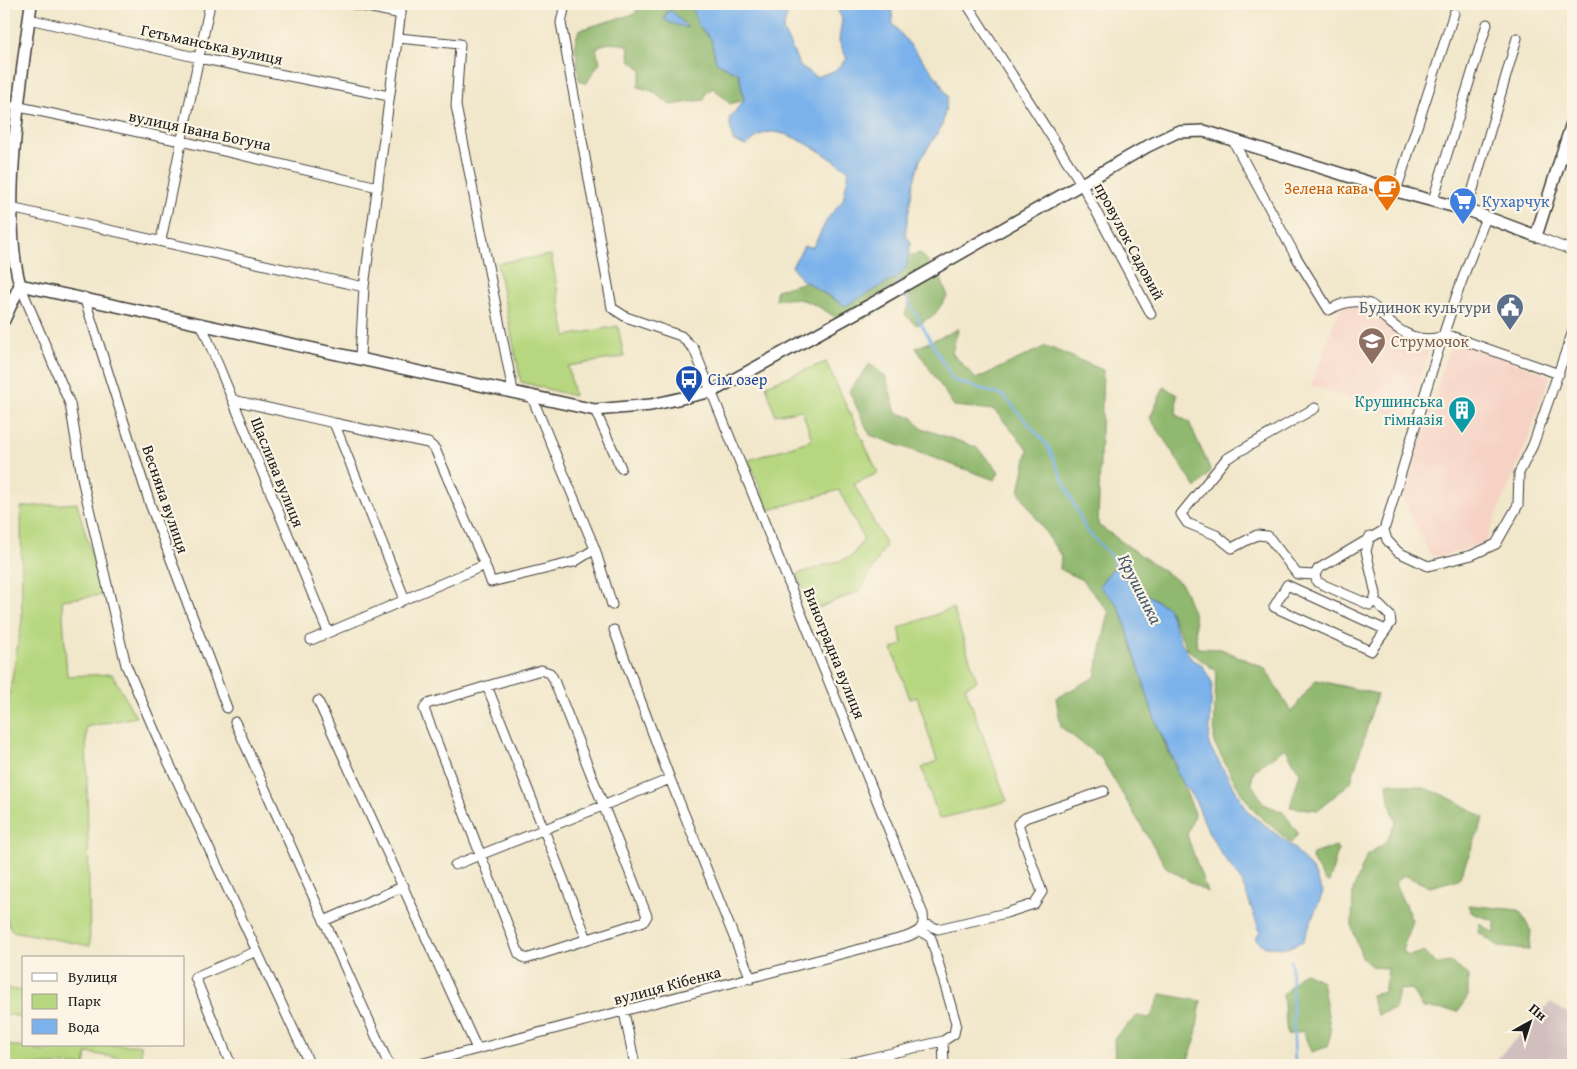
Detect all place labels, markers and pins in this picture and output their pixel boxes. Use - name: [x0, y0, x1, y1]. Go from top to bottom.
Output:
- cafe icon: Зелена кава: [1372, 173, 1402, 212]
- place label: Зелена кава: [1284, 176, 1368, 200]
- supermarket icon: Кухарчук: [1448, 186, 1478, 225]
- place label: Кухарчук: [1482, 189, 1550, 213]
- public building icon: Будинок культури: [1495, 292, 1525, 331]
- place label: Будинок культури: [1359, 295, 1491, 319]
- school or university icon: Струмочок: [1357, 326, 1387, 365]
- place label: Струмочок: [1391, 329, 1470, 353]
- bus stop icon: Сім озер: [674, 364, 704, 403]
- place label: Сім озер: [708, 367, 768, 391]
- place label: Крушинська гімназія: [1355, 389, 1443, 431]
- building icon: Крушинська гімназія: [1447, 395, 1477, 434]

